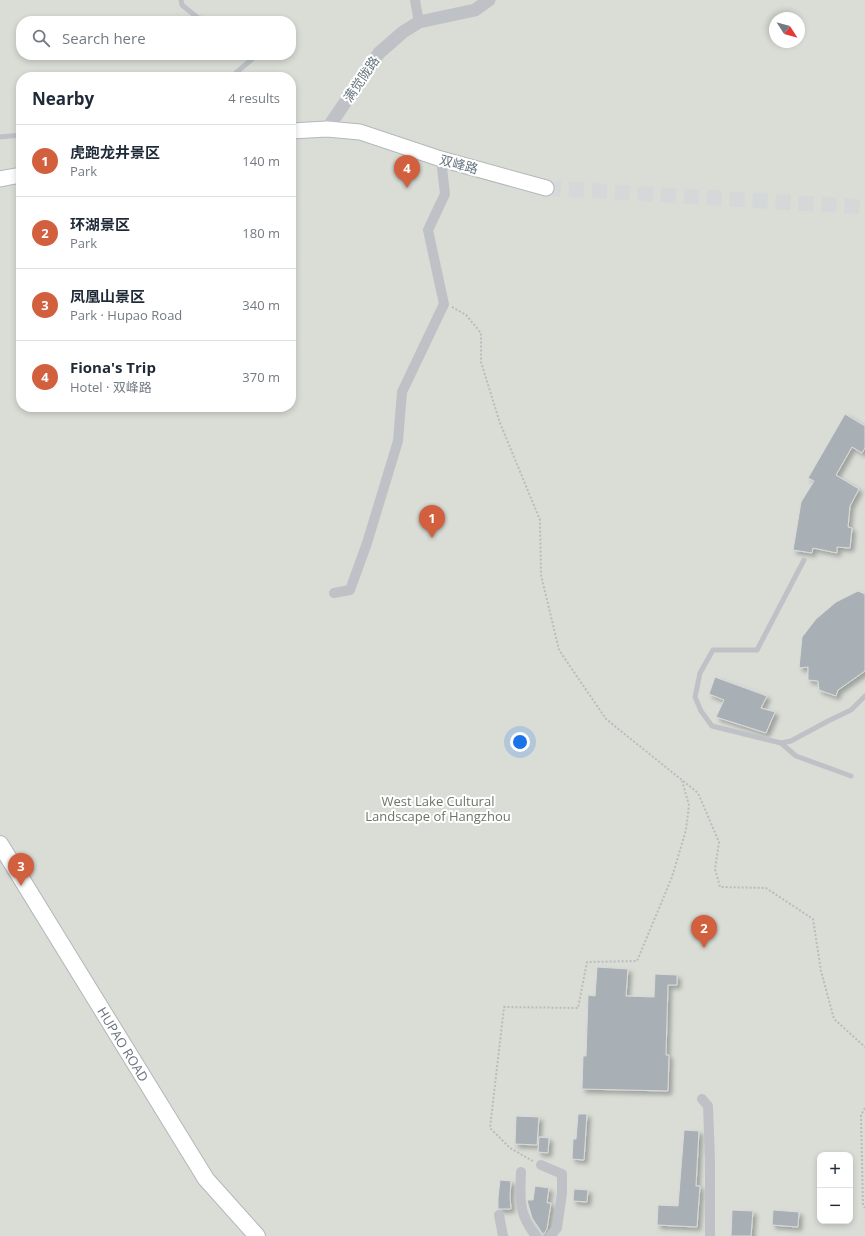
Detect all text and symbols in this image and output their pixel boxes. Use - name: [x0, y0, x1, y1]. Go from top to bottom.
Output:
- north arrow: [769, 12, 805, 48]
- search box: [16, 16, 296, 60]
- icon: search: [30, 27, 52, 49]
- text: Search here: [62, 28, 146, 48]
- street label: 满觉陇路: [339, 52, 383, 106]
- text: Nearby: [32, 87, 94, 110]
- text: 4 results: [228, 89, 280, 107]
- text: 虎跑龙井景区: [70, 142, 160, 162]
- street label: 双峰路: [438, 150, 480, 178]
- text: 1: [41, 152, 49, 170]
- text: 140 m: [242, 152, 280, 170]
- pin: 4: [394, 155, 420, 188]
- text: Park: [70, 162, 97, 180]
- text: 环湖景区: [70, 214, 130, 234]
- text: 2: [41, 224, 49, 242]
- text: 180 m: [242, 224, 280, 242]
- text: Park: [70, 234, 97, 252]
- text: 凤凰山景区: [70, 286, 145, 306]
- text: 3: [41, 296, 49, 314]
- text: 340 m: [242, 296, 280, 314]
- text: Park · Hupao Road: [70, 306, 182, 324]
- text: Fiona's Trip: [70, 357, 156, 377]
- text: 4: [41, 368, 49, 386]
- text: 370 m: [242, 368, 280, 386]
- text: Hotel · 双峰路: [70, 378, 152, 396]
- pin: 1: [419, 505, 445, 538]
- your location: [510, 732, 530, 752]
- park label: West Lake Cultural Landscape of Hangzhou: [365, 792, 511, 825]
- pin: 3: [8, 853, 34, 886]
- pin: 2: [691, 915, 717, 948]
- street label: HUPAO ROAD: [93, 1003, 153, 1085]
- map controls: [817, 1152, 853, 1224]
- button: +: [817, 1152, 853, 1188]
- button: −: [817, 1188, 853, 1224]

